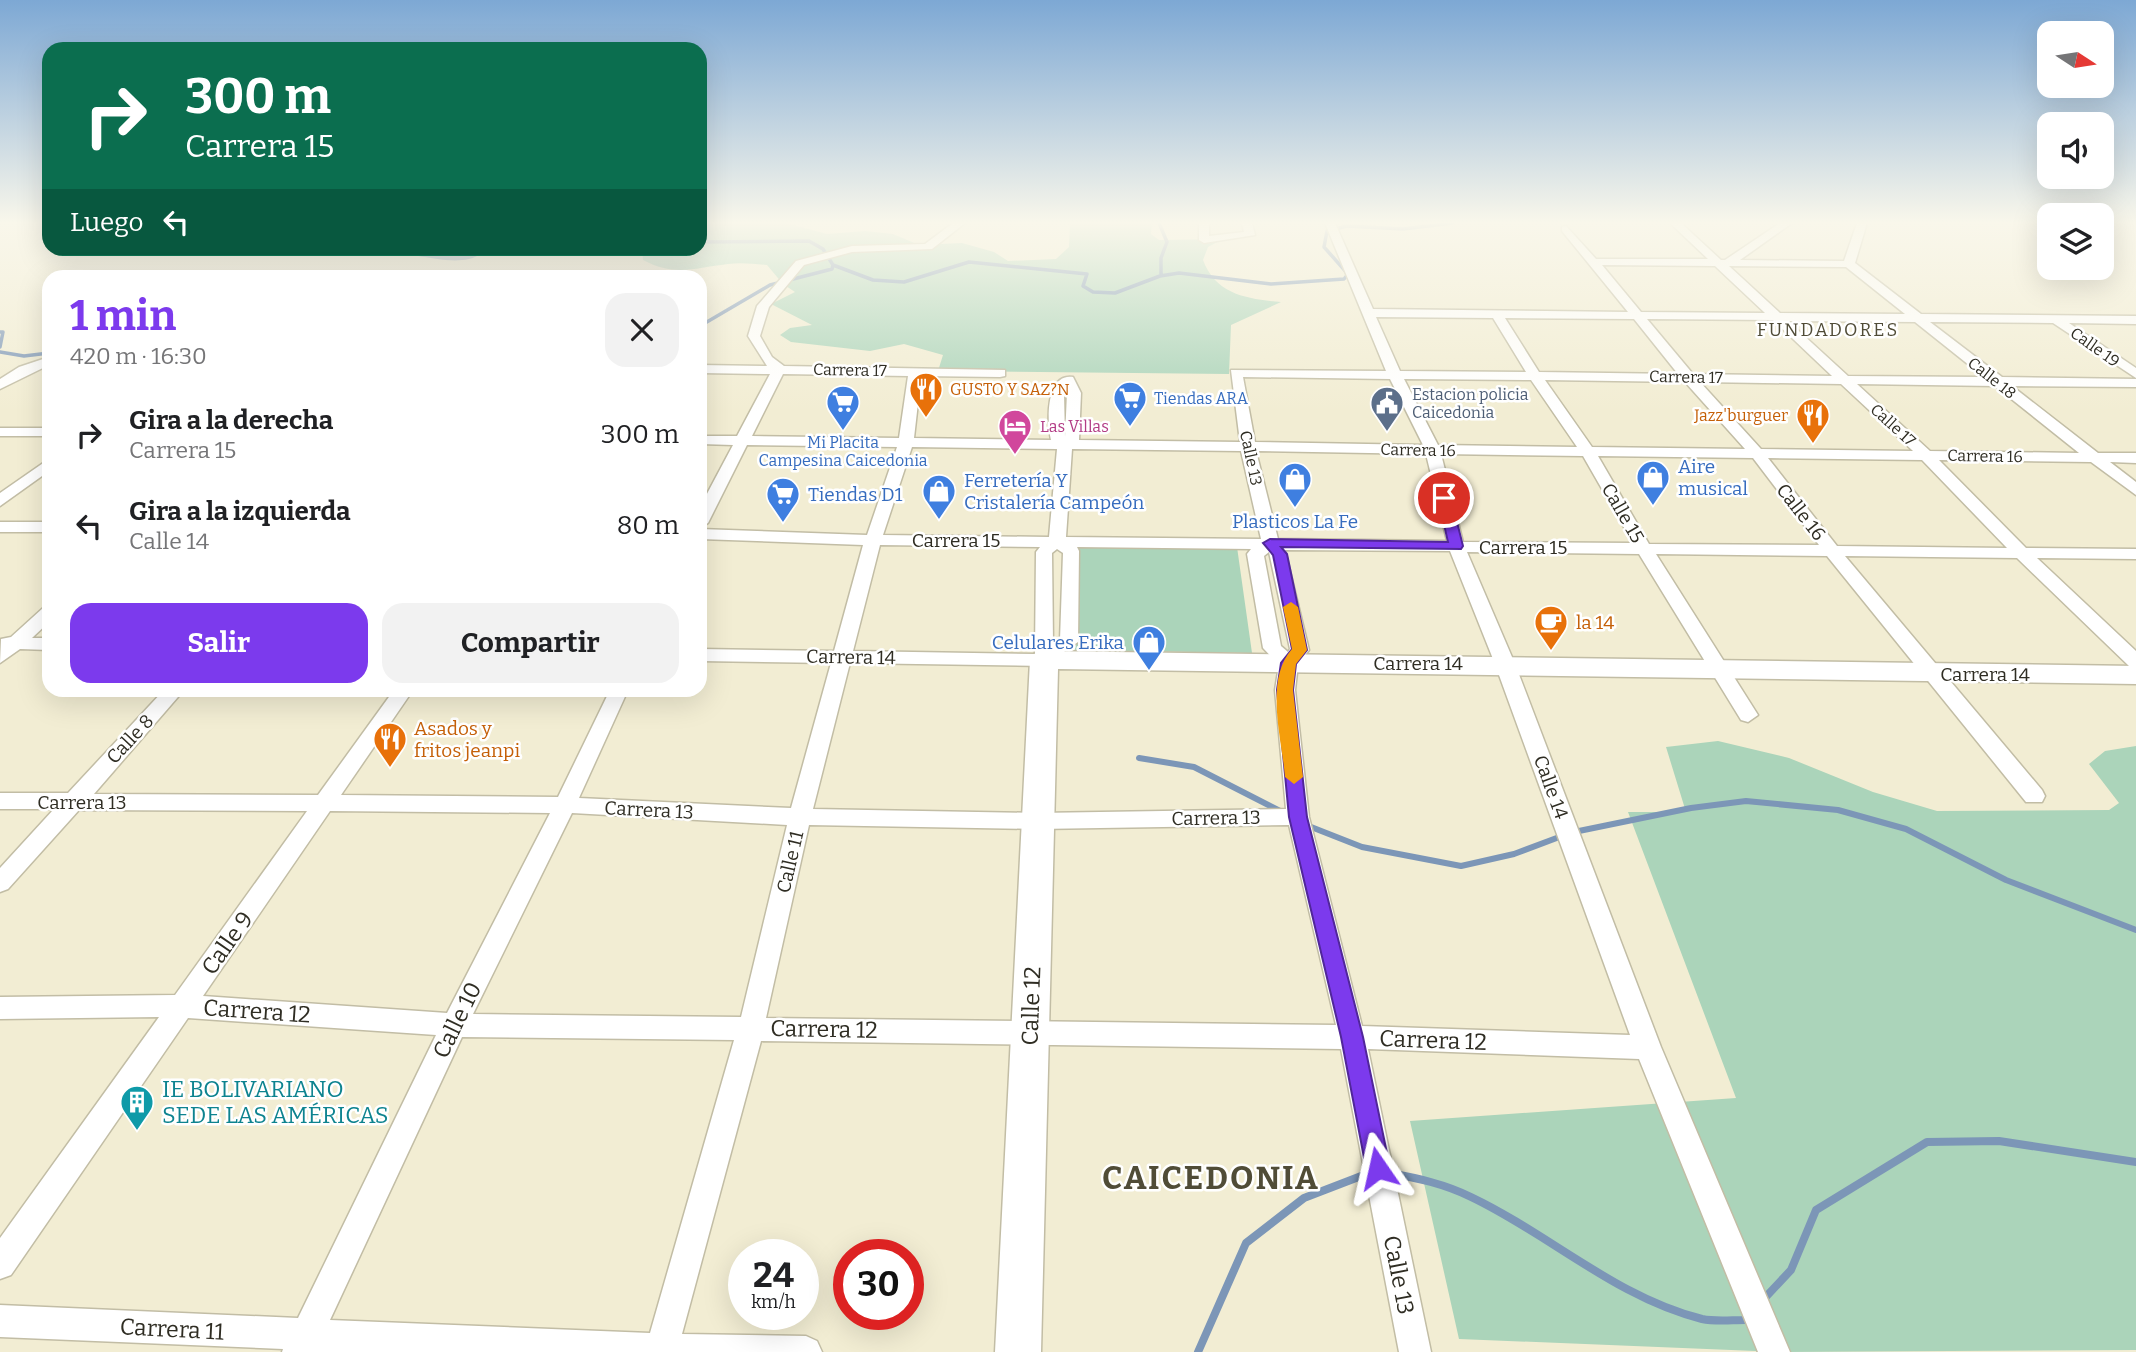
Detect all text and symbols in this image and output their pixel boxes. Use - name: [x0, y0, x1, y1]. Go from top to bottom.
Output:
- north arrow: [2037, 21, 2114, 98]
- map controls: [2037, 21, 2114, 280]
- text: 300 m: [185, 67, 331, 126]
- icon: right: [70, 70, 161, 161]
- button: sound: [2037, 112, 2114, 189]
- text: Carrera 15: [185, 127, 334, 165]
- icon: left: [157, 203, 195, 241]
- button: layers: [2037, 203, 2114, 280]
- text: Luego: [70, 207, 143, 238]
- text: 1 min: [70, 291, 176, 341]
- button: close: [605, 293, 679, 367]
- district label: FUNDADORES: [1757, 319, 1899, 341]
- street label: Calle 19: [2067, 323, 2123, 371]
- text: 420 m · 16:30: [70, 342, 207, 370]
- street label: Calle 18: [1964, 353, 2020, 403]
- street label: Carrera 17: [813, 360, 887, 380]
- street label: Carrera 17: [1649, 367, 1723, 387]
- restaurant icon: GUSTO Y SAZ?N: [907, 370, 945, 419]
- supermarket icon: Tiendas ARA: [1111, 379, 1149, 428]
- place label: GUSTO Y SAZ?N: [950, 380, 1070, 399]
- supermarket icon: Mi Placita Campesina Caicedonia: [824, 383, 862, 432]
- public building icon: Estacion policia Caicedonia: [1368, 384, 1406, 433]
- place label: Estacion policia Caicedonia: [1412, 385, 1529, 422]
- place label: Tiendas ARA: [1154, 389, 1249, 408]
- restaurant icon: Jazz'burguer: [1794, 396, 1832, 445]
- street label: Calle 17: [1866, 400, 1920, 450]
- text: Gira a la derecha: [129, 405, 333, 436]
- place label: Jazz'burguer: [1693, 406, 1788, 425]
- hotel icon: Las Villas: [996, 407, 1034, 456]
- icon: right: [70, 416, 108, 454]
- place label: Las Villas: [1040, 417, 1109, 436]
- text: 300 m: [601, 419, 679, 450]
- street label: Calle 13: [1236, 429, 1266, 487]
- place label: Mi Placita Campesina Caicedonia: [758, 433, 928, 470]
- text: Carrera 15: [129, 436, 236, 464]
- street label: Carrera 16: [1380, 440, 1456, 460]
- street label: Carrera 16: [1947, 446, 2023, 466]
- place label: Aire musical: [1678, 455, 1748, 500]
- shop icon: Aire musical: [1634, 458, 1672, 507]
- shop icon: Plasticos La Fe: [1276, 460, 1314, 509]
- pin: [1414, 468, 1474, 528]
- place label: Ferretería Y Cristalería Campeón: [964, 469, 1144, 514]
- shop icon: Ferretería Y Cristalería Campeón: [920, 472, 958, 521]
- supermarket icon: Tiendas D1: [764, 475, 802, 524]
- icon: arrive: [1425, 479, 1463, 517]
- street label: Calle 15: [1597, 479, 1649, 547]
- street label: Calle 16: [1772, 479, 1830, 545]
- place label: Tiendas D1: [808, 483, 903, 506]
- text: Gira a la izquierda: [129, 496, 351, 527]
- icon: left: [70, 507, 108, 545]
- text: 80 m: [617, 510, 679, 541]
- place label: Plasticos La Fe: [1232, 510, 1358, 533]
- text: Calle 14: [129, 527, 209, 555]
- street label: Carrera 15: [912, 529, 1000, 552]
- street label: Carrera 15: [1479, 536, 1567, 559]
- button: Salir: [70, 603, 368, 683]
- button: Compartir: [382, 603, 679, 683]
- cafe icon: la 14: [1532, 603, 1570, 652]
- place label: la 14: [1576, 611, 1614, 634]
- shop icon: Celulares Erika: [1130, 623, 1168, 672]
- place label: Celulares Erika: [992, 631, 1125, 654]
- street label: Carrera 14: [806, 645, 896, 669]
- street label: Carrera 14: [1373, 652, 1463, 675]
- street label: Carrera 14: [1940, 663, 2030, 686]
- street label: Calle 8: [102, 710, 158, 768]
- place label: Asados y fritos jeanpi: [414, 717, 520, 762]
- restaurant icon: Asados y fritos jeanpi: [371, 720, 409, 769]
- street label: Calle 14: [1529, 752, 1573, 822]
- street label: Carrera 13: [37, 791, 127, 814]
- street label: Carrera 13: [604, 796, 694, 824]
- street label: Carrera 13: [1171, 806, 1261, 830]
- street label: Calle 11: [772, 829, 808, 895]
- street label: Calle 9: [195, 906, 259, 980]
- street label: Calle 12: [1016, 966, 1046, 1046]
- street label: Calle 10: [427, 977, 487, 1063]
- street label: Carrera 12: [202, 993, 312, 1029]
- street label: Carrera 12: [770, 1014, 878, 1044]
- street label: Carrera 12: [1379, 1024, 1487, 1056]
- place label: IE BOLIVARIANO SEDE LAS AMÉRICAS: [162, 1075, 389, 1129]
- building icon: IE BOLIVARIANO SEDE LAS AMÉRICAS: [118, 1083, 156, 1132]
- position arrow: [1341, 1131, 1415, 1205]
- district label: CAICEDONIA: [1102, 1159, 1320, 1197]
- street label: Calle 13: [1378, 1233, 1420, 1317]
- speed limit sign: 30: [833, 1239, 924, 1330]
- text: 24: [753, 1254, 794, 1296]
- text: km/h: [751, 1291, 796, 1313]
- street label: Carrera 11: [119, 1312, 225, 1346]

